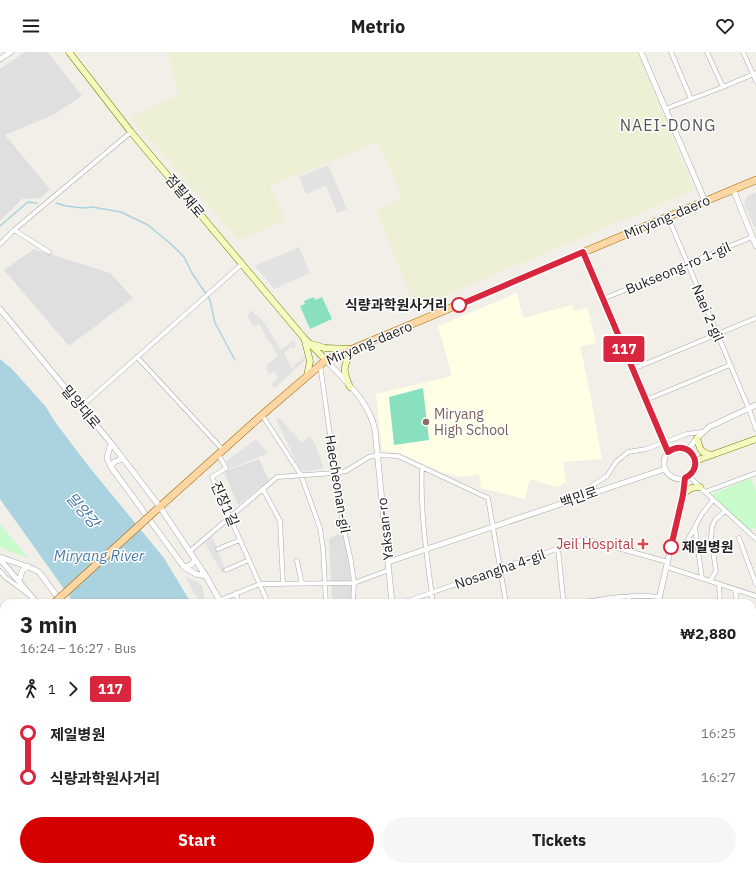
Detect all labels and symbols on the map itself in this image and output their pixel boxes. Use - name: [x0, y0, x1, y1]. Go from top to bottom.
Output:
- district label: NAEI-DONG: [620, 115, 716, 135]
- street label: 점필재로: [162, 170, 209, 222]
- street label: Miryang-daero: [621, 191, 713, 243]
- street label: Bukseong-ro 1-gil: [623, 238, 733, 298]
- street label: Naei 2-gil: [688, 282, 728, 345]
- place label: 식량과학원사거리: [345, 296, 448, 314]
- marker: 식량과학원사거리: [451, 297, 467, 313]
- street label: Miryang-daero: [323, 317, 415, 369]
- line badge: 117: [601, 336, 647, 362]
- street label: 밀양대로: [58, 381, 105, 433]
- place label: Miryang High School: [434, 405, 509, 439]
- marker: Miryang High School: [421, 417, 431, 427]
- street label: Haecheonan-gil: [321, 434, 355, 535]
- street label: 진장1길: [207, 479, 243, 529]
- street label: 백민로: [558, 482, 600, 512]
- water label: 밀양강: [62, 488, 105, 534]
- street label: Yaksan-ro: [373, 497, 397, 561]
- place label: Jeil Hospital: [556, 535, 634, 553]
- marker: Jeil Hospital: [637, 538, 649, 550]
- place label: 제일병원: [682, 538, 734, 556]
- marker: 제일병원: [663, 539, 679, 555]
- street label: Nosangha 4-gil: [452, 545, 548, 593]
- water label: Miryang River: [54, 546, 145, 565]

